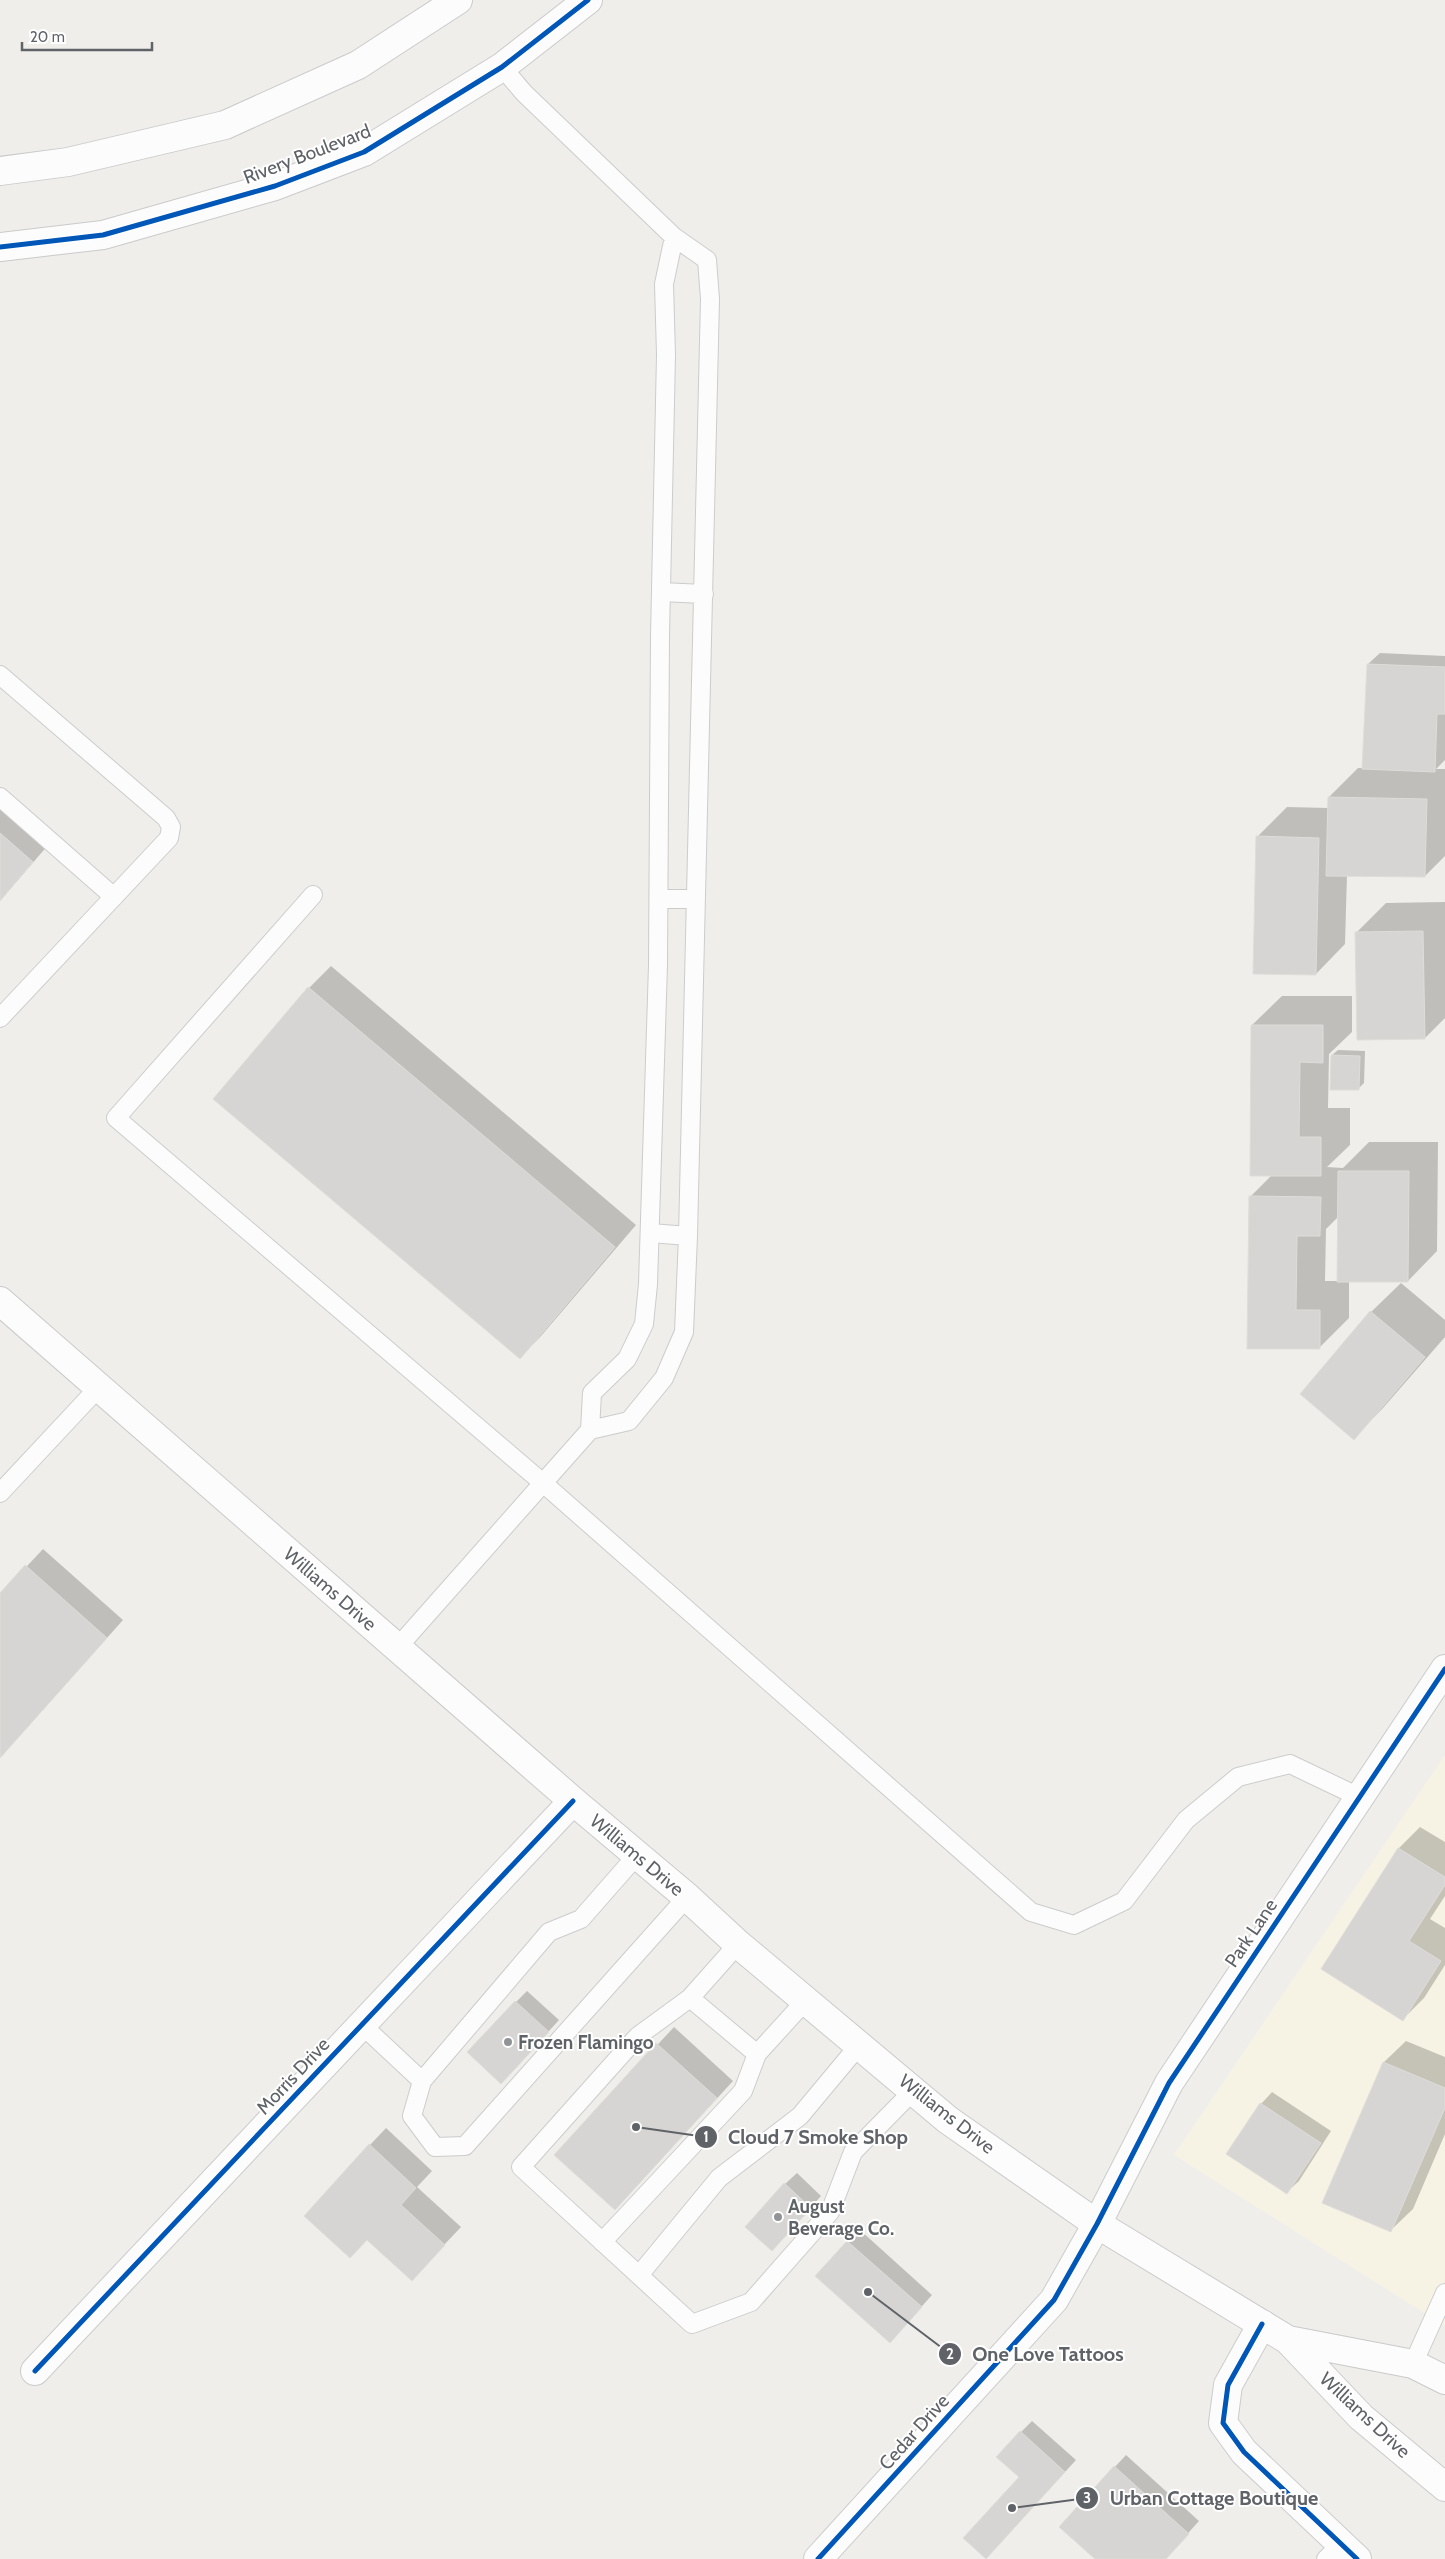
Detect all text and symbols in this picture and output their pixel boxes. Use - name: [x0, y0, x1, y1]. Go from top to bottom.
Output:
- scale bar: [22, 20, 152, 52]
- text: 20 m: [30, 28, 65, 46]
- street label: Rivery Boulevard: [240, 119, 374, 189]
- street label: Williams Drive: [279, 1542, 381, 1636]
- street label: Williams Drive: [585, 1809, 689, 1901]
- street label: Park Lane: [1220, 1894, 1282, 1972]
- place label: Frozen Flamingo: [518, 2031, 654, 2054]
- street label: Morris Drive: [252, 2033, 334, 2119]
- marker: Frozen Flamingo: [502, 2036, 514, 2048]
- street label: Williams Drive: [894, 2069, 1000, 2159]
- callout: Cloud 7 Smoke Shop: [693, 2119, 918, 2154]
- text: Cloud 7 Smoke Shop: [728, 2125, 908, 2149]
- text: 1: [703, 2128, 709, 2146]
- place label: August Beverage Co.: [788, 2195, 894, 2240]
- marker: August Beverage Co.: [772, 2211, 784, 2223]
- callout: One Love Tattoos: [938, 2337, 1134, 2372]
- text: One Love Tattoos: [972, 2342, 1124, 2366]
- text: 2: [946, 2345, 954, 2363]
- street label: Williams Drive: [1315, 2367, 1415, 2463]
- street label: Cedar Drive: [874, 2389, 954, 2475]
- callout: Urban Cottage Boutique: [1075, 2480, 1328, 2515]
- text: Urban Cottage Boutique: [1110, 2486, 1318, 2510]
- text: 3: [1083, 2489, 1091, 2507]

